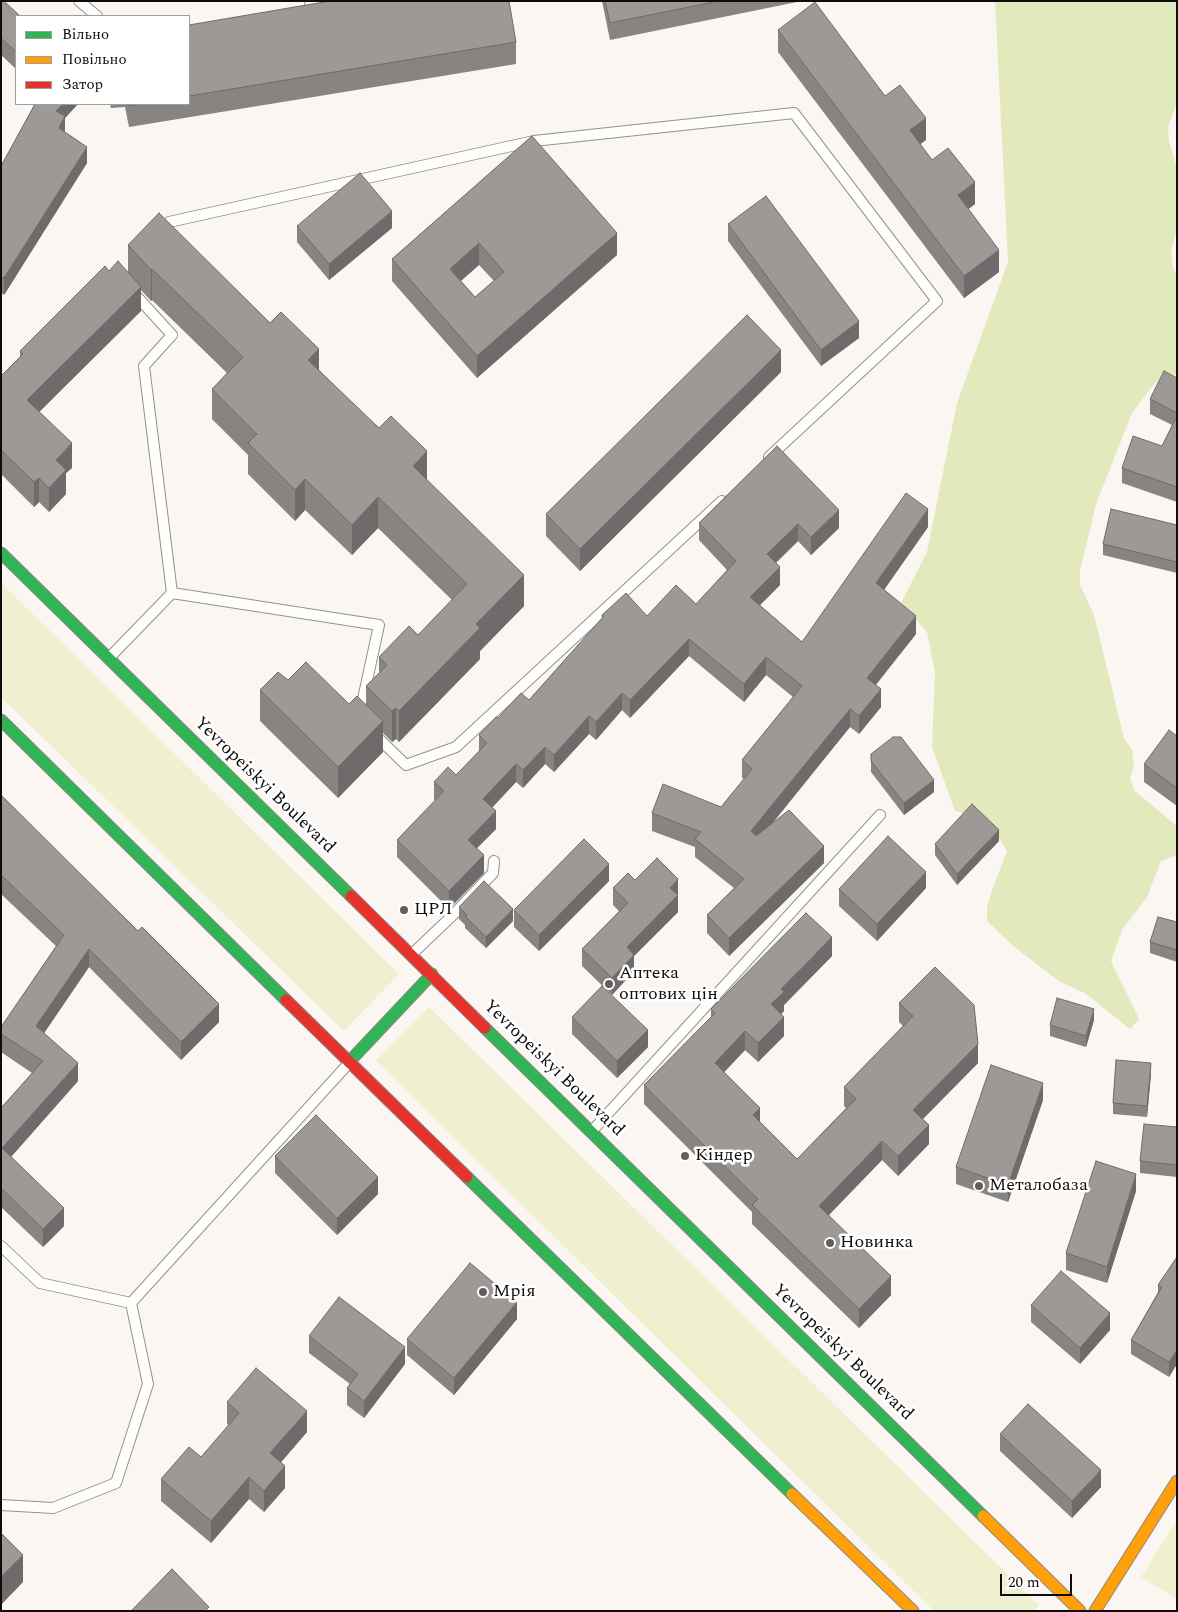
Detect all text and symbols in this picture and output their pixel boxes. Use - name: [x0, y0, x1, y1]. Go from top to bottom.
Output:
- legend: [15, 15, 190, 105]
- text: Вільно: [62, 23, 109, 46]
- text: Повільно: [62, 48, 127, 71]
- text: Затор: [62, 73, 103, 96]
- street label: Yevropeiskyi Boulevard: [189, 713, 339, 859]
- place label: ЦРЛ: [414, 899, 452, 921]
- marker: ЦРЛ: [398, 904, 410, 916]
- place label: Аптека оптових цін: [619, 963, 718, 1006]
- marker: Аптека оптових цін: [603, 978, 615, 990]
- street label: Yevropeiskyi Boulevard: [478, 996, 628, 1142]
- place label: Кіндер: [695, 1145, 753, 1167]
- marker: Кіндер: [679, 1150, 691, 1162]
- place label: Металобаза: [989, 1175, 1088, 1197]
- marker: Металобаза: [973, 1180, 985, 1192]
- place label: Новинка: [840, 1232, 913, 1254]
- marker: Новинка: [824, 1237, 836, 1249]
- street label: Yevropeiskyi Boulevard: [767, 1280, 917, 1426]
- place label: Мрія: [493, 1281, 536, 1303]
- marker: Мрія: [477, 1286, 489, 1298]
- scale bar: [1003, 1564, 1076, 1596]
- text: 20 m: [1008, 1571, 1040, 1594]

